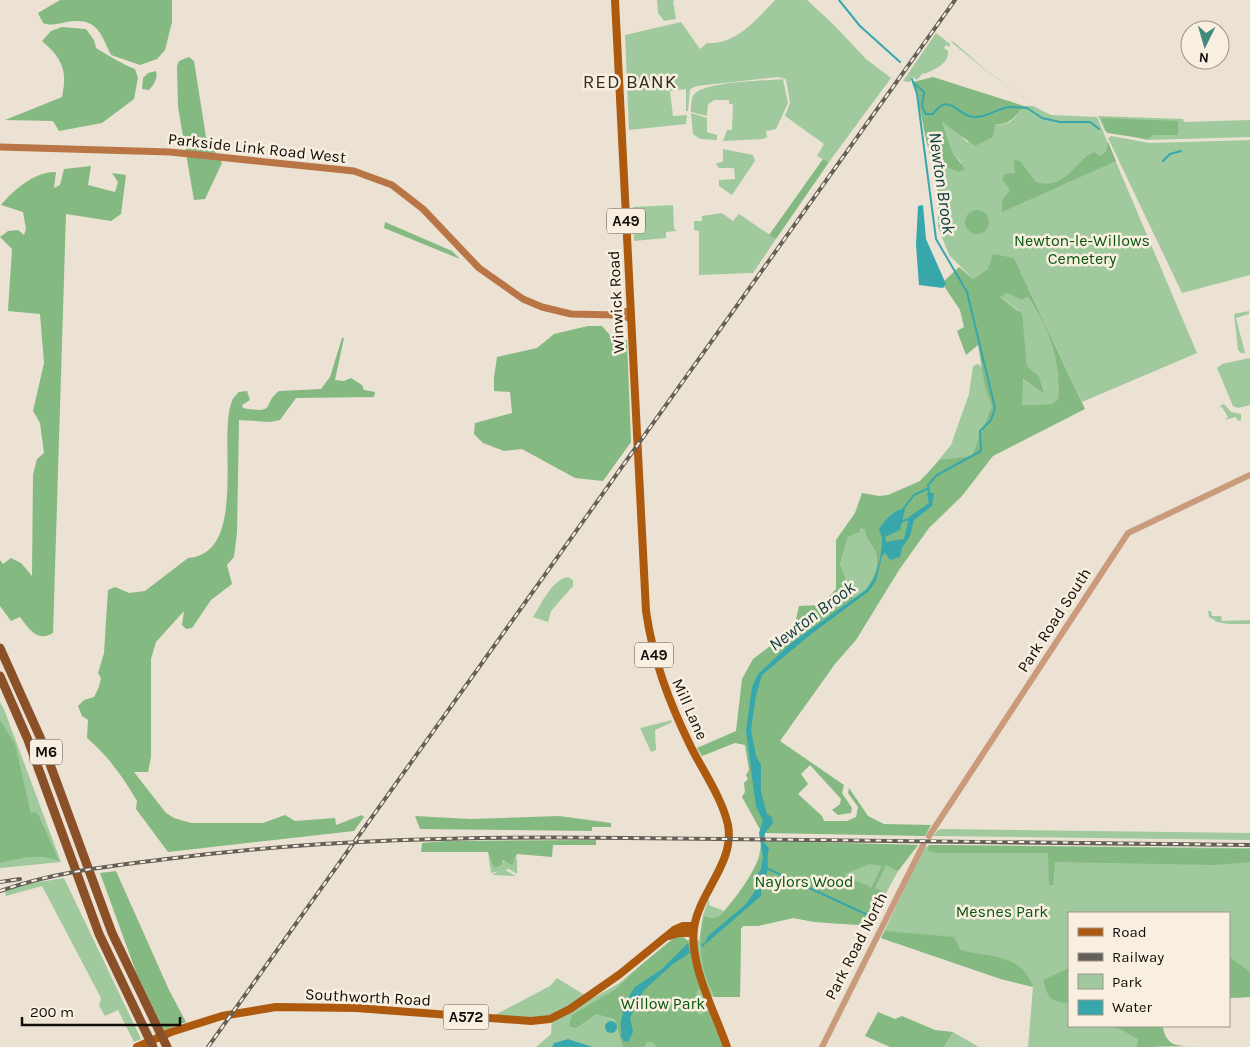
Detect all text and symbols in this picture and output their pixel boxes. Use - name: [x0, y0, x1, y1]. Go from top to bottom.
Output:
- north arrow: [1180, 20, 1230, 70]
- text: N: [1198, 49, 1210, 66]
- district label: RED BANK: [583, 71, 677, 93]
- street label: Parkside Link Road West: [167, 129, 347, 167]
- water label: Newton Brook: [924, 131, 960, 236]
- road number: A49: [607, 208, 645, 234]
- park label: Newton-le-Willows Cemetery: [1014, 231, 1150, 268]
- street label: Winwick Road: [604, 250, 628, 354]
- street label: Park Road South: [1013, 564, 1095, 676]
- water label: Newton Brook: [764, 576, 860, 656]
- road number: A49: [635, 642, 673, 668]
- street label: Mill Lane: [668, 675, 712, 743]
- road number: M6: [30, 740, 62, 764]
- park label: Naylors Wood: [754, 872, 854, 891]
- street label: Park Road North: [821, 889, 891, 1003]
- park label: Mesnes Park: [956, 902, 1048, 921]
- legend: [1068, 912, 1230, 1027]
- text: Road: [1112, 923, 1147, 941]
- text: Railway: [1112, 948, 1164, 966]
- text: Park: [1112, 973, 1142, 991]
- street label: Southworth Road: [304, 984, 432, 1010]
- scale bar: [22, 994, 180, 1026]
- park label: Willow Park: [621, 994, 705, 1013]
- text: Water: [1112, 998, 1153, 1016]
- text: 200 m: [30, 1003, 74, 1021]
- road number: A572: [444, 1004, 488, 1030]

